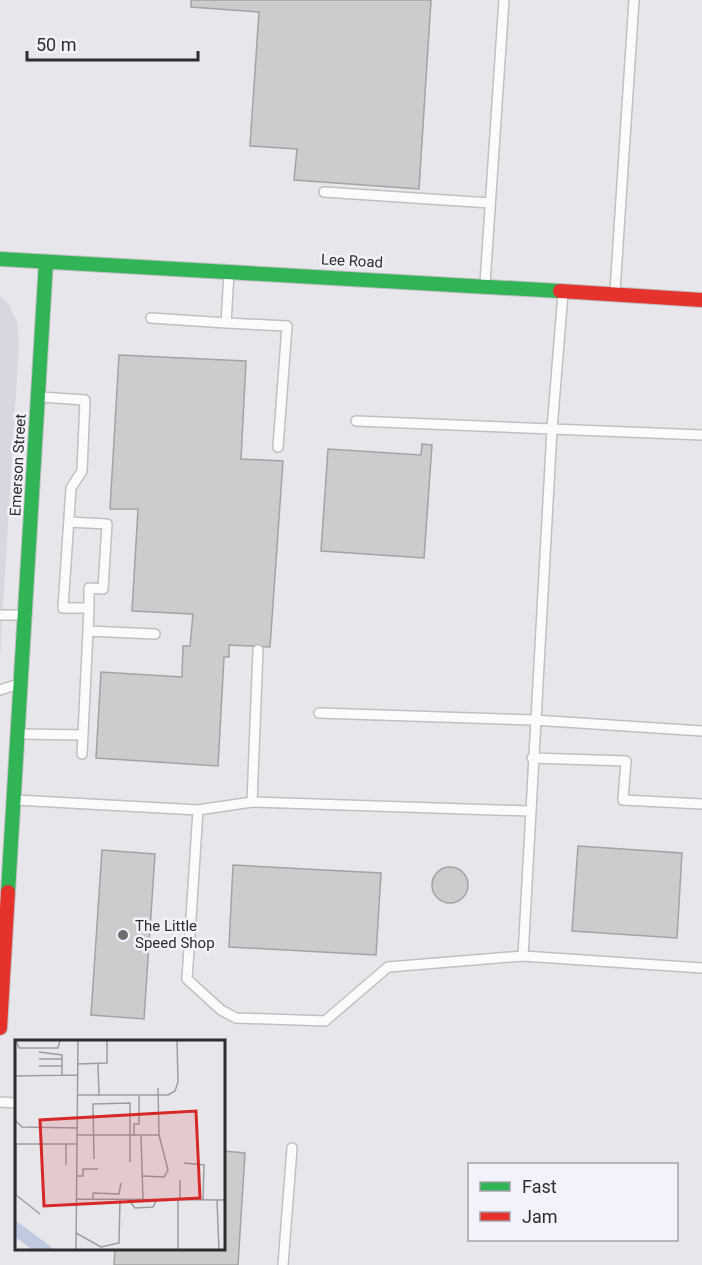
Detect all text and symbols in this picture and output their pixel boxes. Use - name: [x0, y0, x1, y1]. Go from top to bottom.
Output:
- scale bar: [27, 24, 198, 62]
- text: 50 m: [36, 34, 76, 55]
- street label: Lee Road: [321, 250, 383, 272]
- street label: Emerson Street: [6, 413, 30, 517]
- place label: The Little Speed Shop: [135, 917, 215, 952]
- marker: The Little Speed Shop: [116, 928, 130, 942]
- inset map: [15, 1040, 225, 1250]
- legend: [468, 1163, 678, 1241]
- text: Fast: [522, 1176, 557, 1197]
- text: Jam: [522, 1206, 558, 1227]

